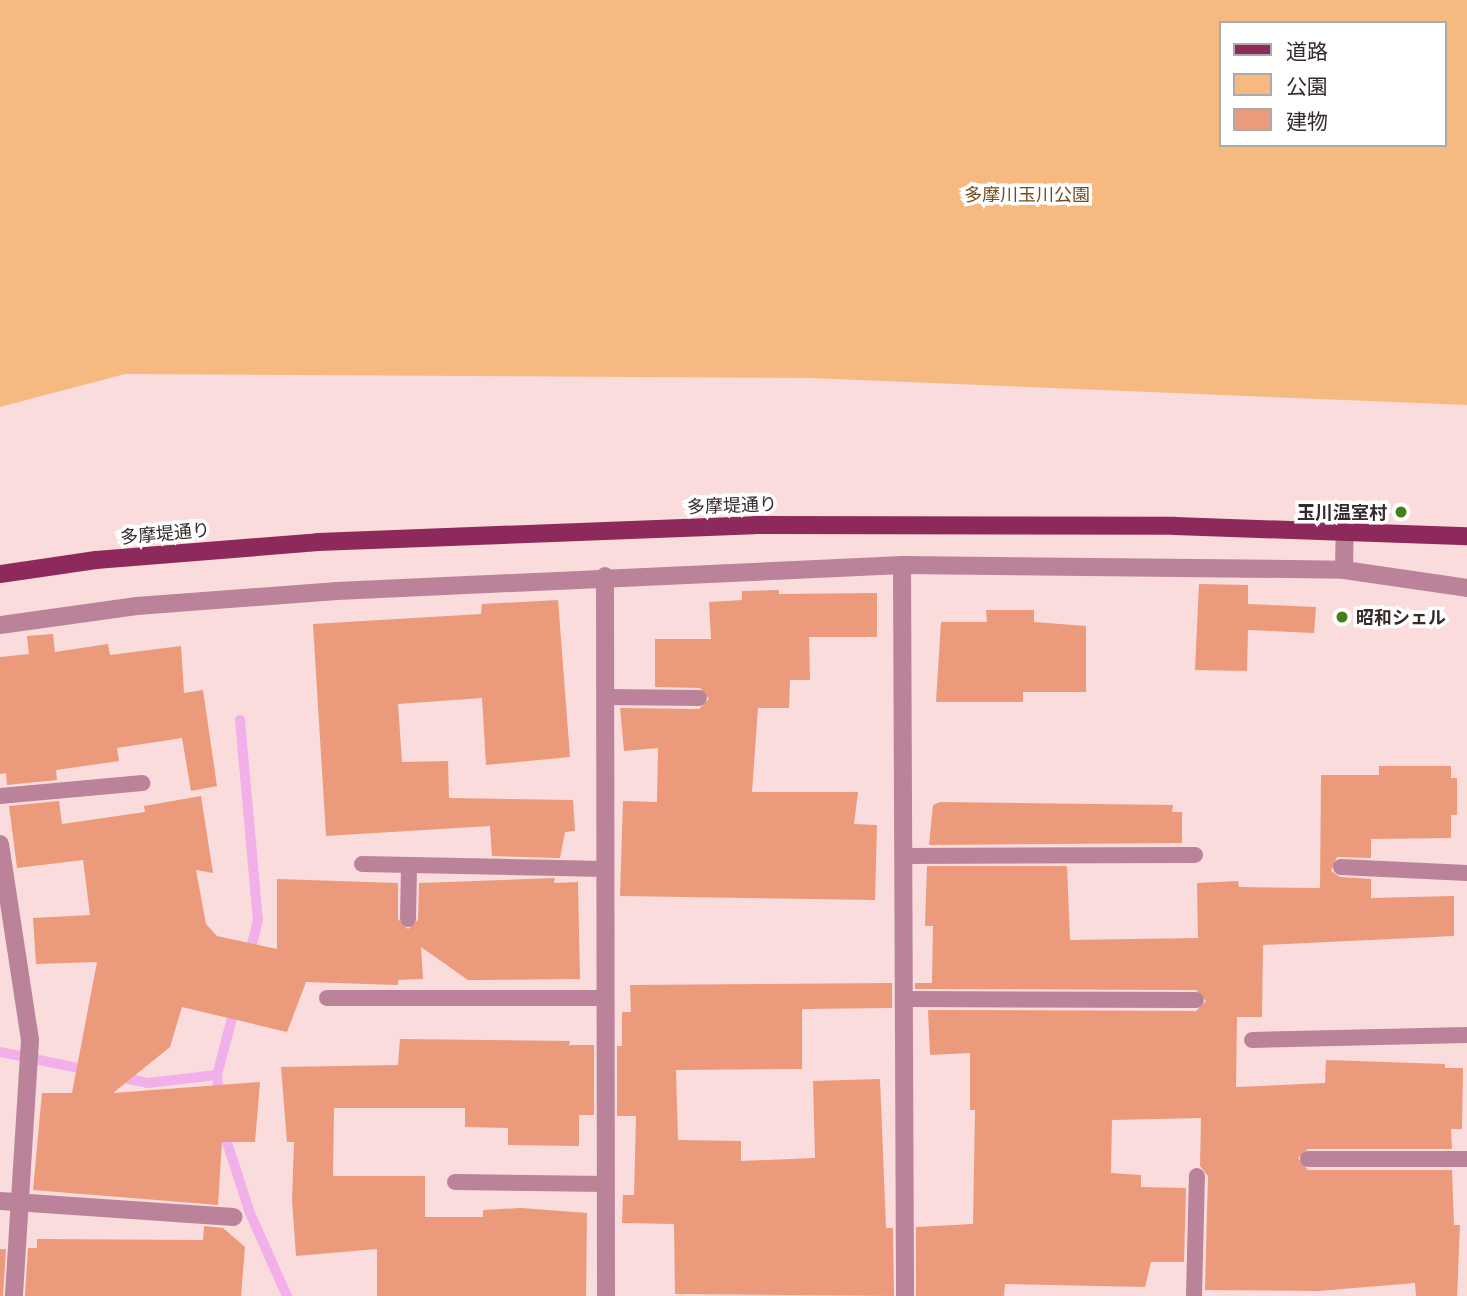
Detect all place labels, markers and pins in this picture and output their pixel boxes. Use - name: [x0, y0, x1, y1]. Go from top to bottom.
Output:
- place label: 玉川温室村: [1297, 501, 1387, 523]
- marker: 玉川温室村: [1393, 504, 1409, 520]
- place label: 昭和シェル: [1356, 606, 1446, 628]
- marker: 昭和シェル: [1334, 609, 1350, 625]

